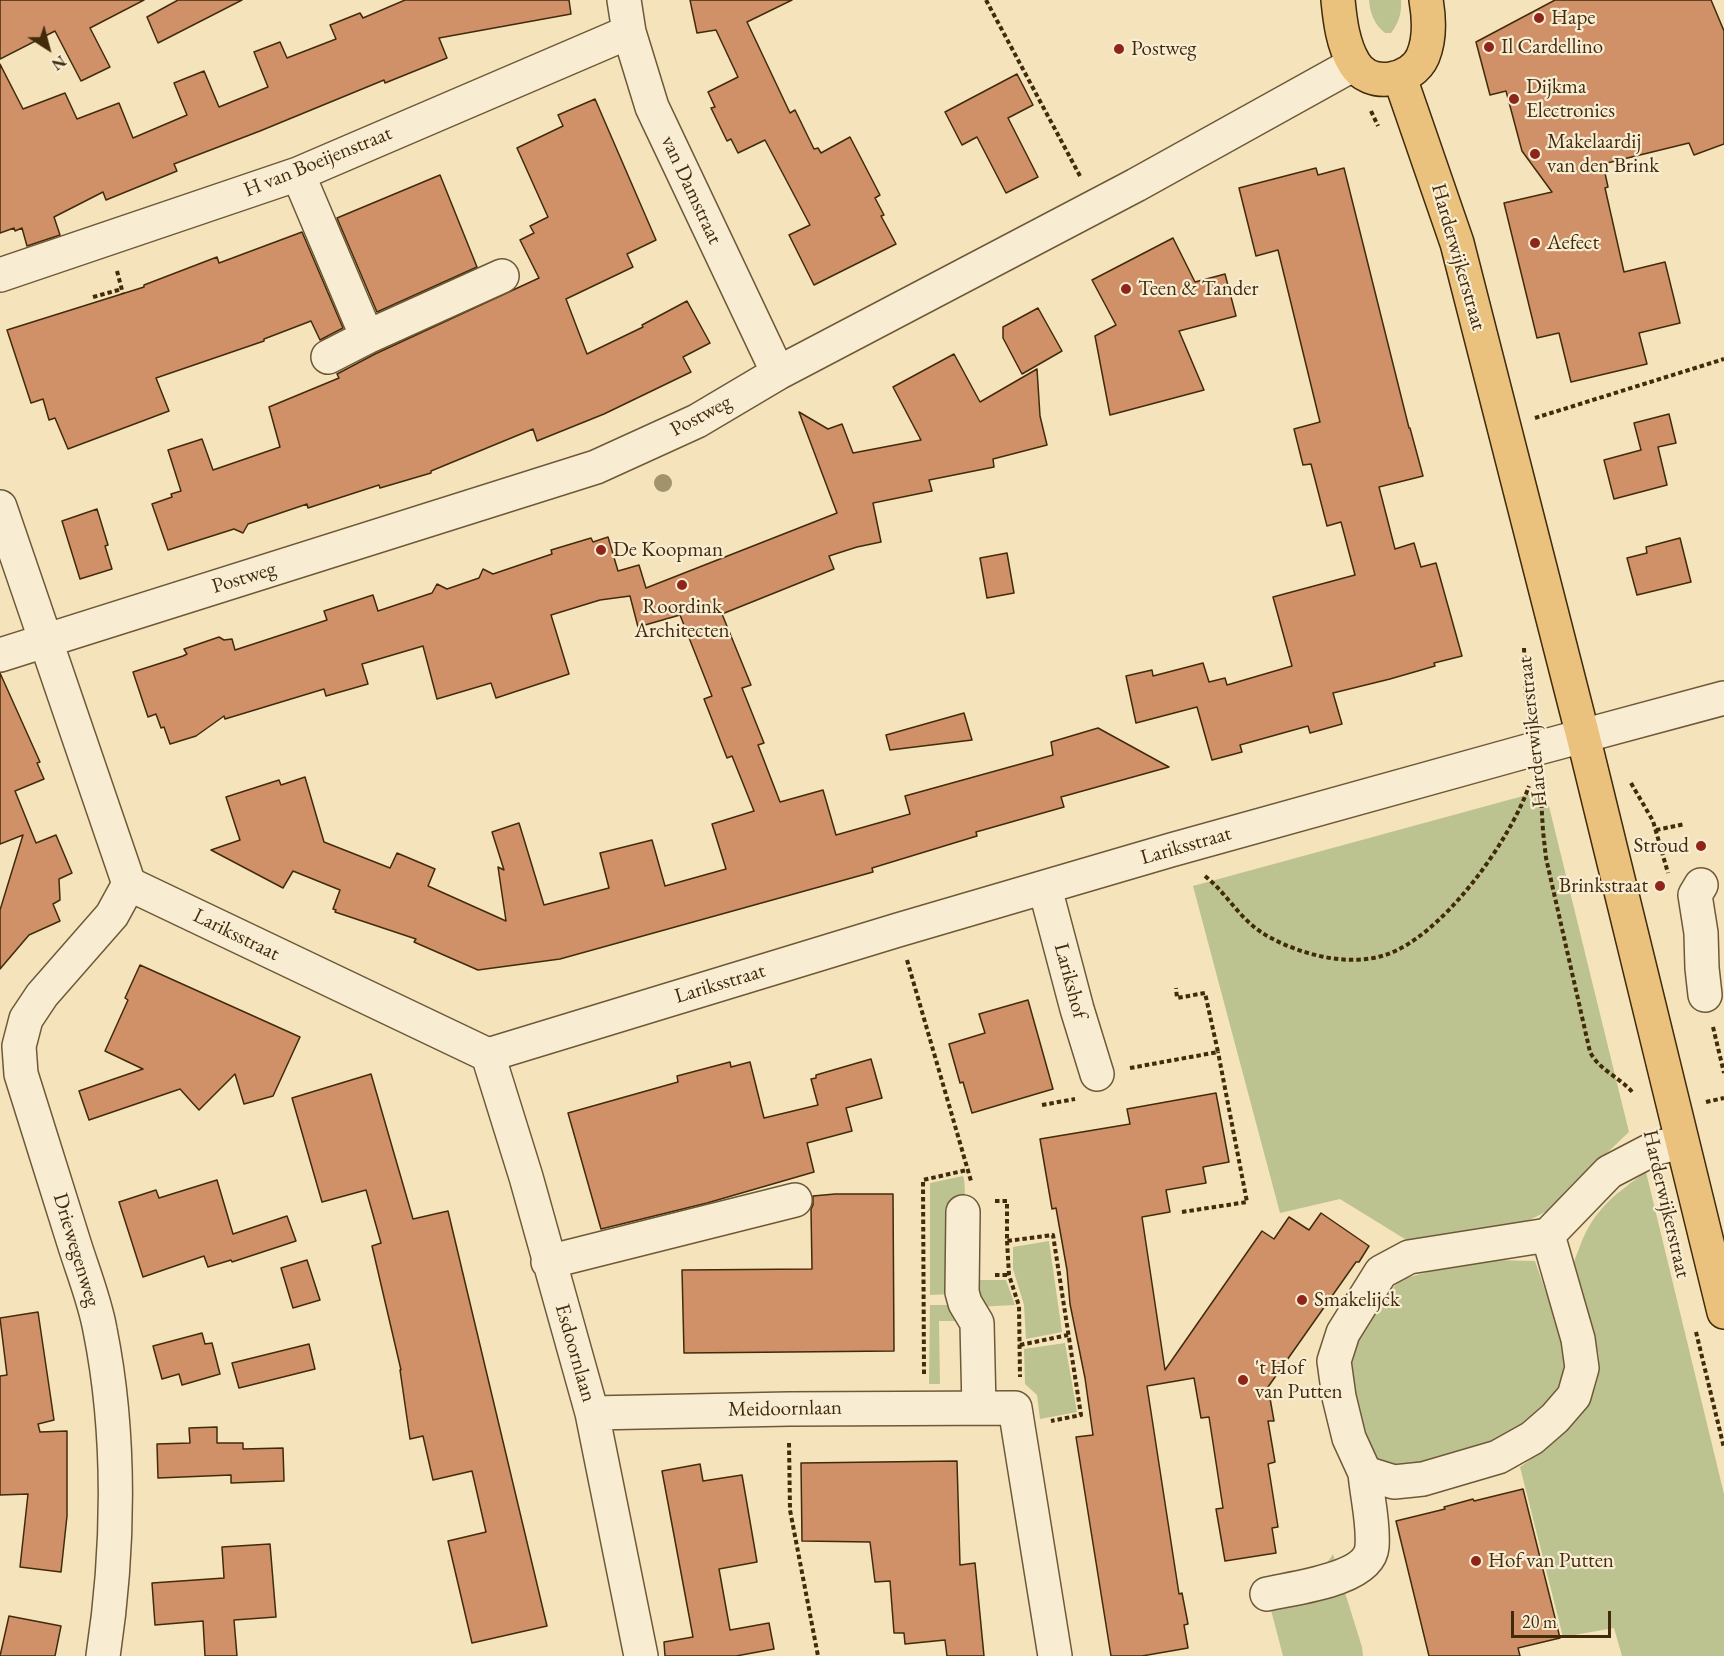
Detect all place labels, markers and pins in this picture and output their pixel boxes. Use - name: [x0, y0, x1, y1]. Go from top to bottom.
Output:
- place label: Hape: [1551, 5, 1595, 31]
- marker: Hape: [1532, 11, 1546, 25]
- place label: Il Cardellino: [1501, 34, 1603, 60]
- place label: Postweg: [1131, 36, 1196, 62]
- marker: Il Cardellino: [1482, 40, 1496, 54]
- marker: Postweg: [1112, 42, 1126, 56]
- place label: Dijkma Electronics: [1526, 74, 1615, 124]
- marker: Dijkma Electronics: [1507, 92, 1521, 106]
- place label: Makelaardij van den Brink: [1547, 129, 1659, 179]
- marker: Makelaardij van den Brink: [1528, 147, 1542, 161]
- place label: Aefect: [1547, 230, 1599, 256]
- marker: Aefect: [1528, 236, 1542, 250]
- place label: Teen & Tander: [1138, 276, 1259, 302]
- marker: Teen & Tander: [1119, 282, 1133, 296]
- place label: De Koopman: [613, 537, 723, 563]
- marker: De Koopman: [594, 543, 608, 557]
- marker: Roordink Architecten: [675, 578, 689, 592]
- place label: Roordink Architecten: [634, 594, 730, 644]
- place label: Stroud: [1634, 833, 1689, 859]
- marker: Stroud: [1694, 839, 1708, 853]
- place label: Brinkstraat: [1559, 873, 1648, 899]
- marker: Brinkstraat: [1653, 879, 1667, 893]
- place label: Smakelijck: [1314, 1287, 1400, 1313]
- marker: Smakelijck: [1295, 1293, 1309, 1307]
- place label: 't Hof van Putten: [1255, 1355, 1343, 1405]
- marker: 't Hof van Putten: [1236, 1373, 1250, 1387]
- place label: Hof van Putten: [1488, 1548, 1614, 1574]
- marker: Hof van Putten: [1469, 1554, 1483, 1568]

